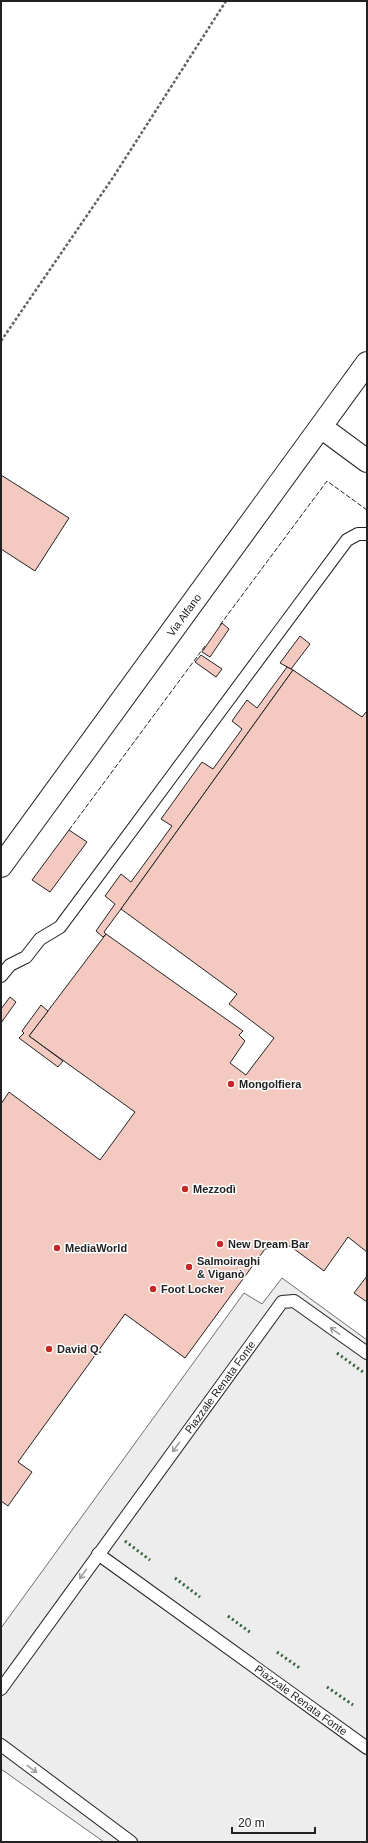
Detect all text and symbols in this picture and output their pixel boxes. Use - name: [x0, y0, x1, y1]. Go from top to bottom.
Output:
- street label: Via Alfano: [165, 592, 203, 638]
- place label: Mongolfiera: [239, 1078, 302, 1090]
- marker: Mongolfiera: [226, 1079, 236, 1089]
- place label: Mezzodì: [193, 1183, 236, 1195]
- marker: Mezzodì: [180, 1184, 190, 1194]
- place label: New Dream Bar: [228, 1238, 310, 1250]
- marker: New Dream Bar: [215, 1239, 225, 1249]
- place label: MediaWorld: [65, 1242, 127, 1254]
- marker: MediaWorld: [52, 1243, 62, 1253]
- place label: Salmoiraghi & Viganò: [197, 1255, 260, 1280]
- marker: Salmoiraghi & Viganò: [184, 1262, 194, 1272]
- place label: Foot Locker: [161, 1283, 225, 1295]
- marker: Foot Locker: [148, 1284, 158, 1294]
- one-way arrow: [330, 1327, 341, 1335]
- street label: Piazzale Renata Fonte: [182, 1338, 258, 1436]
- place label: David Q.: [57, 1343, 102, 1355]
- marker: David Q.: [44, 1344, 54, 1354]
- one-way arrow: [172, 1441, 181, 1452]
- one-way arrow: [79, 1569, 87, 1580]
- street label: Piazzale Renata Fonte: [252, 1662, 350, 1738]
- one-way arrow: [27, 1764, 38, 1773]
- scale bar: [232, 1809, 315, 1835]
- text: 20 m: [238, 1816, 265, 1830]

